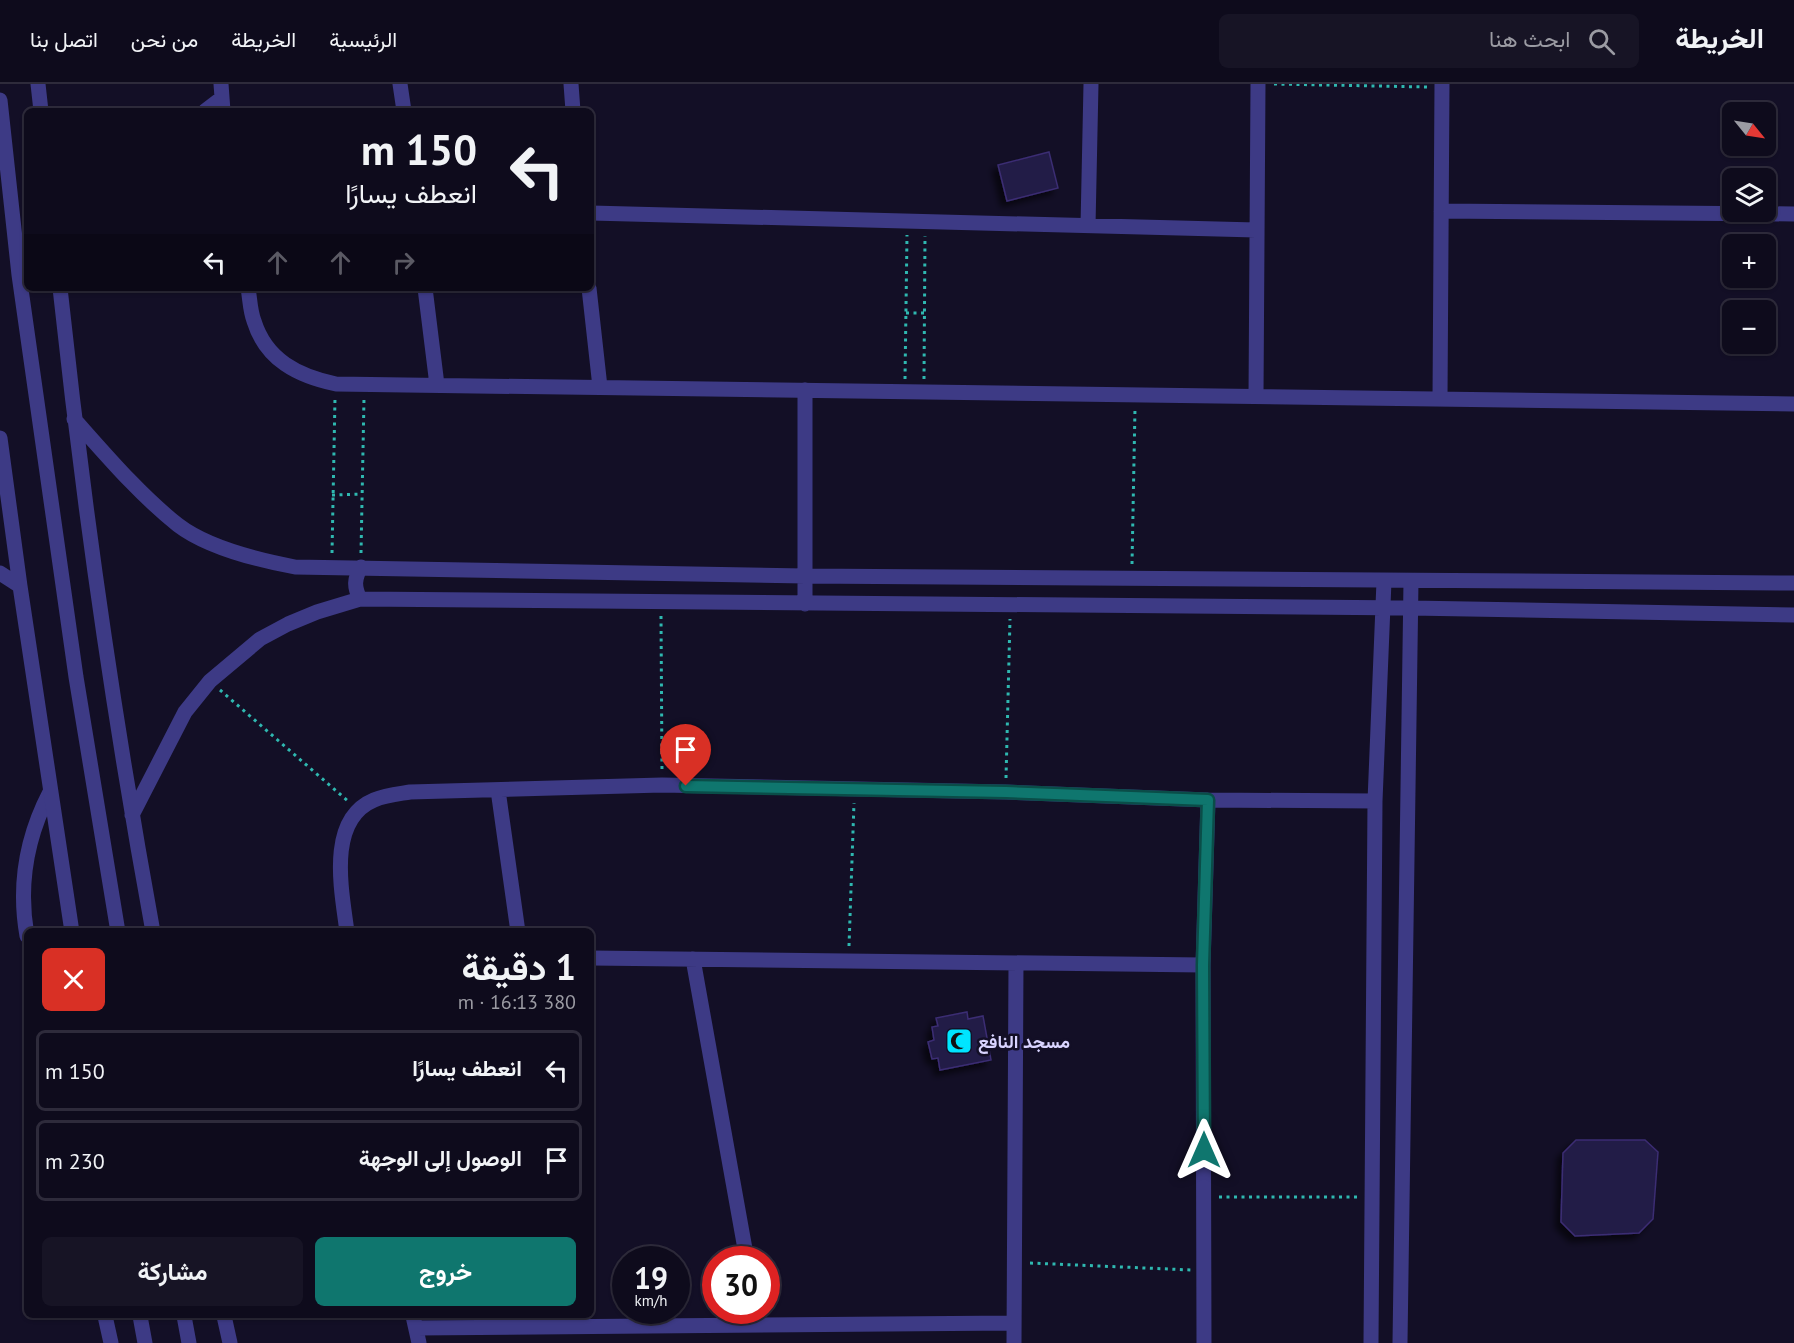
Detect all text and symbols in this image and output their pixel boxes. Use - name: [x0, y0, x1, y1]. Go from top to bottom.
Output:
- search box: [1219, 14, 1639, 68]
- text: الخريطة: [1675, 19, 1764, 56]
- text: ابحث هنا: [1489, 25, 1570, 53]
- icon: search: [1585, 25, 1618, 58]
- text: اتصل بنا: [30, 26, 98, 53]
- text: من نحن: [131, 26, 198, 53]
- text: الخريطة: [231, 26, 296, 53]
- text: الرئيسية: [329, 26, 397, 53]
- north arrow: [1722, 102, 1776, 156]
- map controls: [1722, 102, 1776, 354]
- text: 150 m: [361, 122, 477, 177]
- icon: left: [498, 132, 576, 210]
- button: layers: [1722, 168, 1776, 222]
- text: انعطف يسارًا: [345, 176, 477, 210]
- button: +: [1722, 234, 1776, 288]
- icon: left: [198, 246, 231, 279]
- icon: ahead: [261, 246, 294, 279]
- icon: ahead: [324, 246, 357, 279]
- icon: right: [387, 246, 420, 279]
- button: −: [1722, 300, 1776, 354]
- pin: [660, 724, 711, 786]
- icon: arrive: [669, 733, 702, 766]
- text: 1 دقيقة: [462, 943, 576, 990]
- button: close: [42, 948, 105, 1011]
- text: 380 m · 16:13: [458, 989, 576, 1015]
- mosque icon: مسجد النافع: [944, 1026, 974, 1056]
- place label: مسجد النافع: [978, 1030, 1070, 1054]
- text: انعطف يسارًا: [412, 1054, 522, 1082]
- icon: left: [540, 1054, 573, 1087]
- text: 150 m: [45, 1057, 105, 1085]
- position arrow: [1172, 1118, 1236, 1182]
- text: الوصول إلى الوجهة: [359, 1144, 522, 1172]
- icon: arrive: [540, 1144, 573, 1177]
- text: 230 m: [45, 1147, 105, 1175]
- button: مشاركة: [42, 1237, 303, 1306]
- button: خروج: [315, 1237, 576, 1306]
- speed limit sign: 30: [702, 1246, 780, 1324]
- text: 19: [634, 1258, 668, 1297]
- text: km/h: [635, 1291, 667, 1310]

